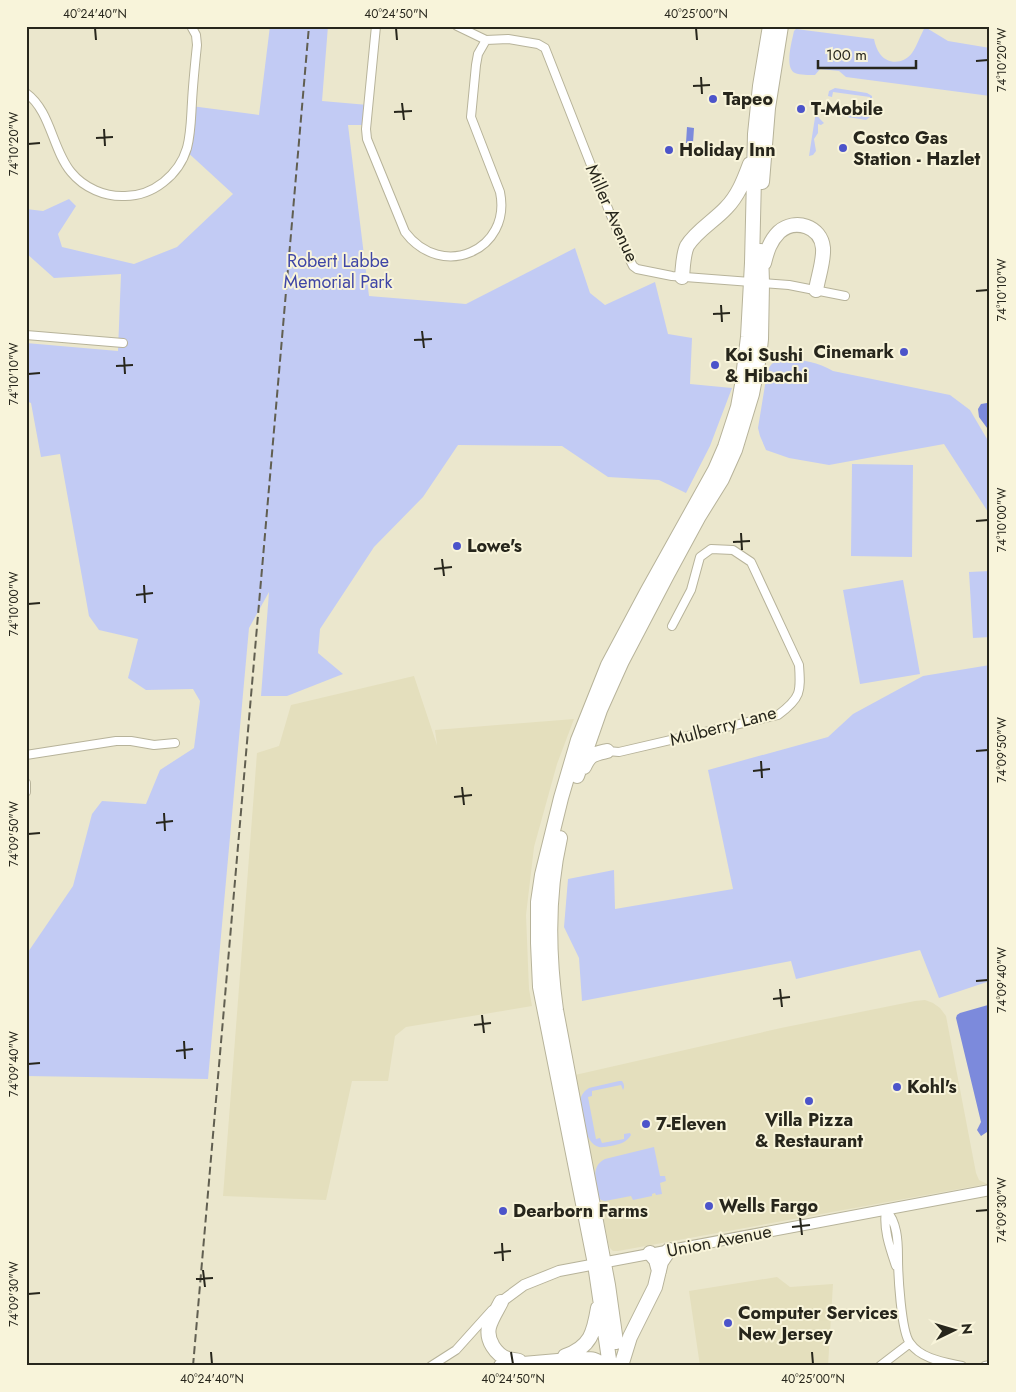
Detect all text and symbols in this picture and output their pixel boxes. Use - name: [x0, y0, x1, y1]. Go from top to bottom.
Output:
- text: 40°24'40"N: [63, 5, 127, 23]
- text: 40°24'50"N: [364, 5, 428, 23]
- text: 40°25'00"N: [664, 5, 728, 23]
- text: 74°10'20"W: [993, 28, 1011, 92]
- scale bar: [818, 38, 916, 70]
- text: 100 m: [826, 44, 867, 66]
- place label: Tapeo: [723, 86, 773, 112]
- marker: Tapeo: [707, 93, 719, 105]
- place label: T-Mobile: [811, 96, 883, 122]
- marker: T-Mobile: [795, 103, 807, 115]
- text: 74°10'20"W: [5, 112, 23, 176]
- place label: Costco Gas Station - Hazlet: [853, 125, 981, 172]
- place label: Holiday Inn: [679, 137, 776, 163]
- marker: Costco Gas Station - Hazlet: [837, 142, 849, 154]
- marker: Holiday Inn: [663, 144, 675, 156]
- street label: Miller Avenue: [579, 160, 645, 266]
- park label: Robert Labbe Memorial Park: [284, 248, 392, 295]
- text: 74°10'10"W: [993, 259, 1011, 321]
- place label: Cinemark: [814, 339, 895, 365]
- place label: Koi Sushi & Hibachi: [725, 342, 808, 389]
- text: 74°10'10"W: [5, 343, 23, 405]
- marker: Cinemark: [898, 346, 910, 358]
- marker: Koi Sushi & Hibachi: [709, 359, 721, 371]
- text: 74°10'00"W: [993, 488, 1011, 552]
- place label: Lowe's: [467, 533, 522, 559]
- marker: Lowe's: [451, 540, 463, 552]
- text: 74°10'00"W: [5, 572, 23, 636]
- street label: Mulberry Lane: [667, 699, 779, 753]
- text: 74°09'50"W: [993, 717, 1011, 783]
- text: 74°09'50"W: [5, 801, 23, 867]
- text: 74°09'40"W: [993, 947, 1011, 1013]
- text: 74°09'40"W: [5, 1031, 23, 1097]
- place label: Kohl's: [907, 1074, 957, 1100]
- marker: Kohl's: [891, 1081, 903, 1093]
- marker: Villa Pizza & Restaurant: [803, 1095, 815, 1107]
- place label: Villa Pizza & Restaurant: [755, 1107, 863, 1154]
- place label: 7-Eleven: [656, 1111, 727, 1137]
- marker: 7-Eleven: [640, 1118, 652, 1130]
- text: 74°09'30"W: [993, 1177, 1011, 1243]
- place label: Wells Fargo: [719, 1193, 819, 1219]
- place label: Dearborn Farms: [513, 1198, 648, 1224]
- marker: Wells Fargo: [703, 1200, 715, 1212]
- marker: Dearborn Farms: [497, 1205, 509, 1217]
- street label: Union Avenue: [664, 1218, 774, 1264]
- text: 74°09'30"W: [5, 1261, 23, 1327]
- place label: Computer Services New Jersey: [738, 1300, 898, 1347]
- north arrow: [928, 1304, 978, 1354]
- marker: Computer Services New Jersey: [722, 1317, 734, 1329]
- text: N: [957, 1322, 977, 1335]
- text: 40°24'40"N: [180, 1370, 244, 1388]
- text: 40°24'50"N: [481, 1370, 545, 1388]
- text: 40°25'00"N: [781, 1370, 845, 1388]

